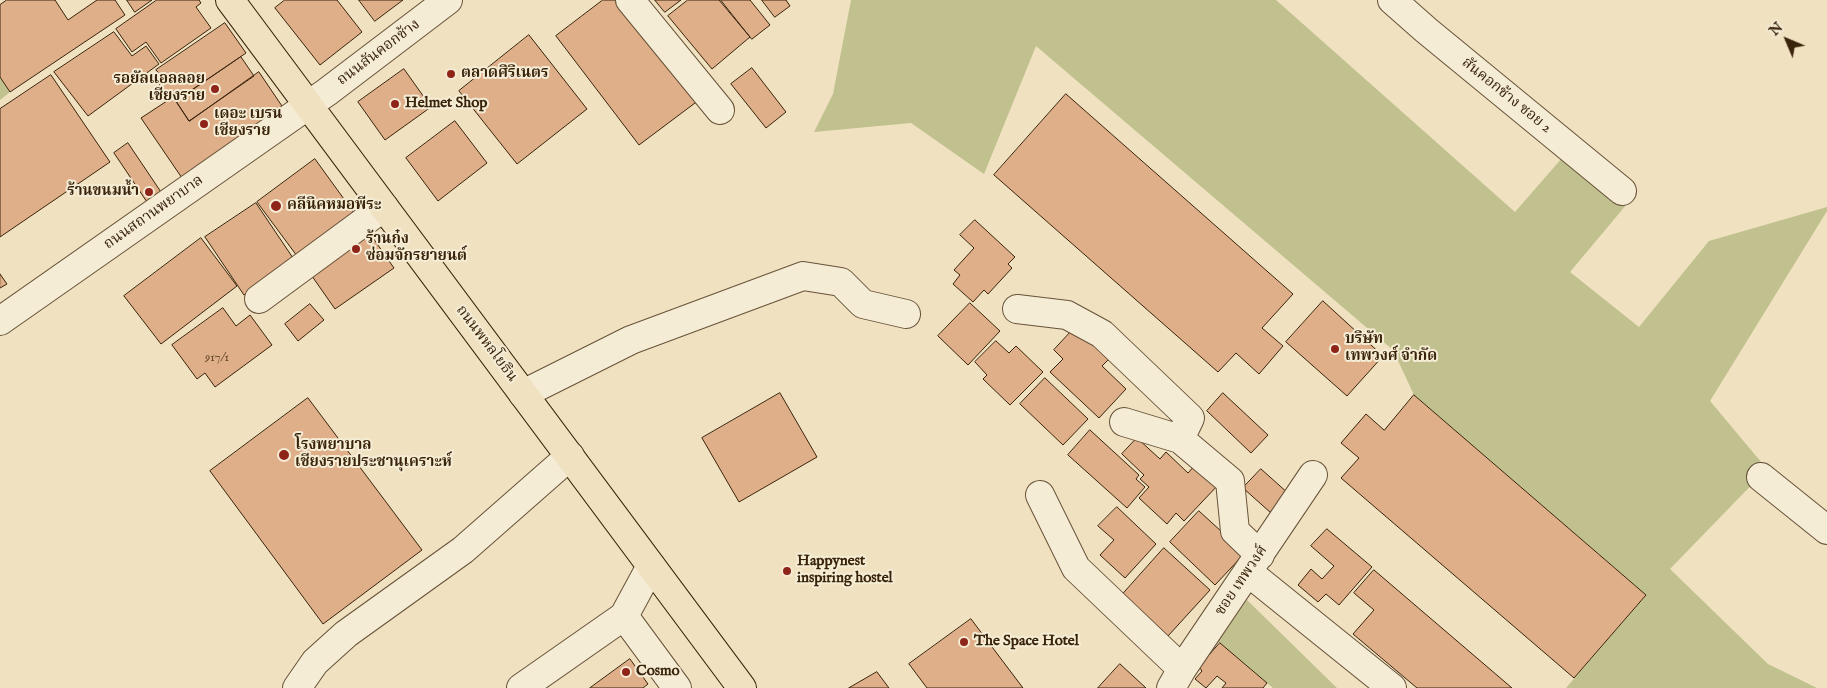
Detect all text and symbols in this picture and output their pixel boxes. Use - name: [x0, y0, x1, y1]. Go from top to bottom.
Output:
- north arrow: [1762, 15, 1812, 65]
- street label: ถนนสันคอกช้าง: [334, 16, 424, 90]
- text: N: [1766, 19, 1787, 40]
- street label: สันคอกช้าง ซอย 2: [1457, 54, 1555, 138]
- place label: ตลาดศิริเนตร: [461, 65, 549, 83]
- marker: ตลาดศิริเนตร: [445, 68, 457, 80]
- place label: รอยัลแอลลอย เชียงราย: [113, 71, 205, 106]
- marker: รอยัลแอลลอย เชียงราย: [209, 83, 221, 95]
- place label: Helmet Shop: [405, 95, 487, 113]
- marker: Helmet Shop: [389, 98, 401, 110]
- place label: เดอะ เบรน เชียงราย: [214, 106, 282, 141]
- marker: เดอะ เบรน เชียงราย: [198, 118, 210, 130]
- street label: ถนนสถานพยาบาล: [101, 172, 207, 254]
- place label: ร้านขนมน้ำ: [67, 183, 139, 201]
- marker: ร้านขนมน้ำ: [143, 186, 155, 198]
- place label: คลีนิคหมอพีระ: [287, 197, 381, 215]
- marker: คลีนิคหมอพีระ: [269, 199, 283, 213]
- place label: ร้านก๋ง ซ่อมจักรยายนต์: [366, 231, 467, 266]
- marker: ร้านก๋ง ซ่อมจักรยายนต์: [350, 243, 362, 255]
- street label: ถนนพหลโยธิน: [451, 302, 521, 386]
- place label: บริษัท เทพวงศ์ จำกัด: [1345, 331, 1437, 366]
- marker: บริษัท เทพวงศ์ จำกัด: [1329, 343, 1341, 355]
- house number: 917/1: [205, 352, 229, 366]
- place label: โรงพยาบาล เชียงรายประชานุเคราะห์: [295, 437, 452, 472]
- marker: โรงพยาบาล เชียงรายประชานุเคราะห์: [277, 448, 291, 462]
- street label: ซอย เทพวงศ์: [1212, 542, 1272, 620]
- place label: Happynest inspiring hostel: [797, 553, 893, 588]
- marker: Happynest inspiring hostel: [781, 565, 793, 577]
- place label: The Space Hotel: [974, 633, 1079, 651]
- marker: The Space Hotel: [958, 636, 970, 648]
- place label: Cosmo: [636, 663, 680, 681]
- marker: Cosmo: [620, 666, 632, 678]

